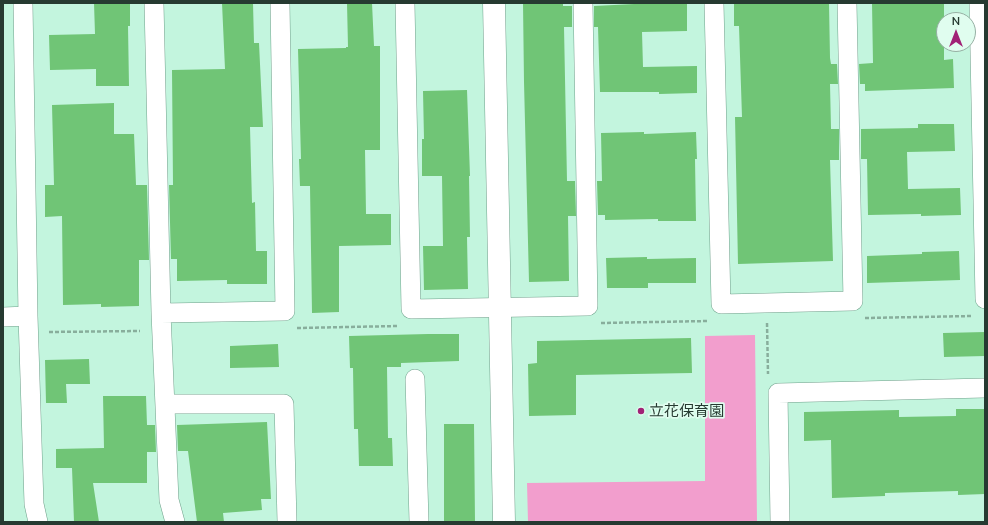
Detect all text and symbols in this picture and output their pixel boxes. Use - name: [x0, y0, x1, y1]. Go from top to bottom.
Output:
- north arrow: [936, 12, 976, 52]
- text: N: [952, 14, 960, 28]
- place label: 立花保育園: [649, 402, 724, 420]
- marker: 立花保育園: [636, 406, 646, 416]

